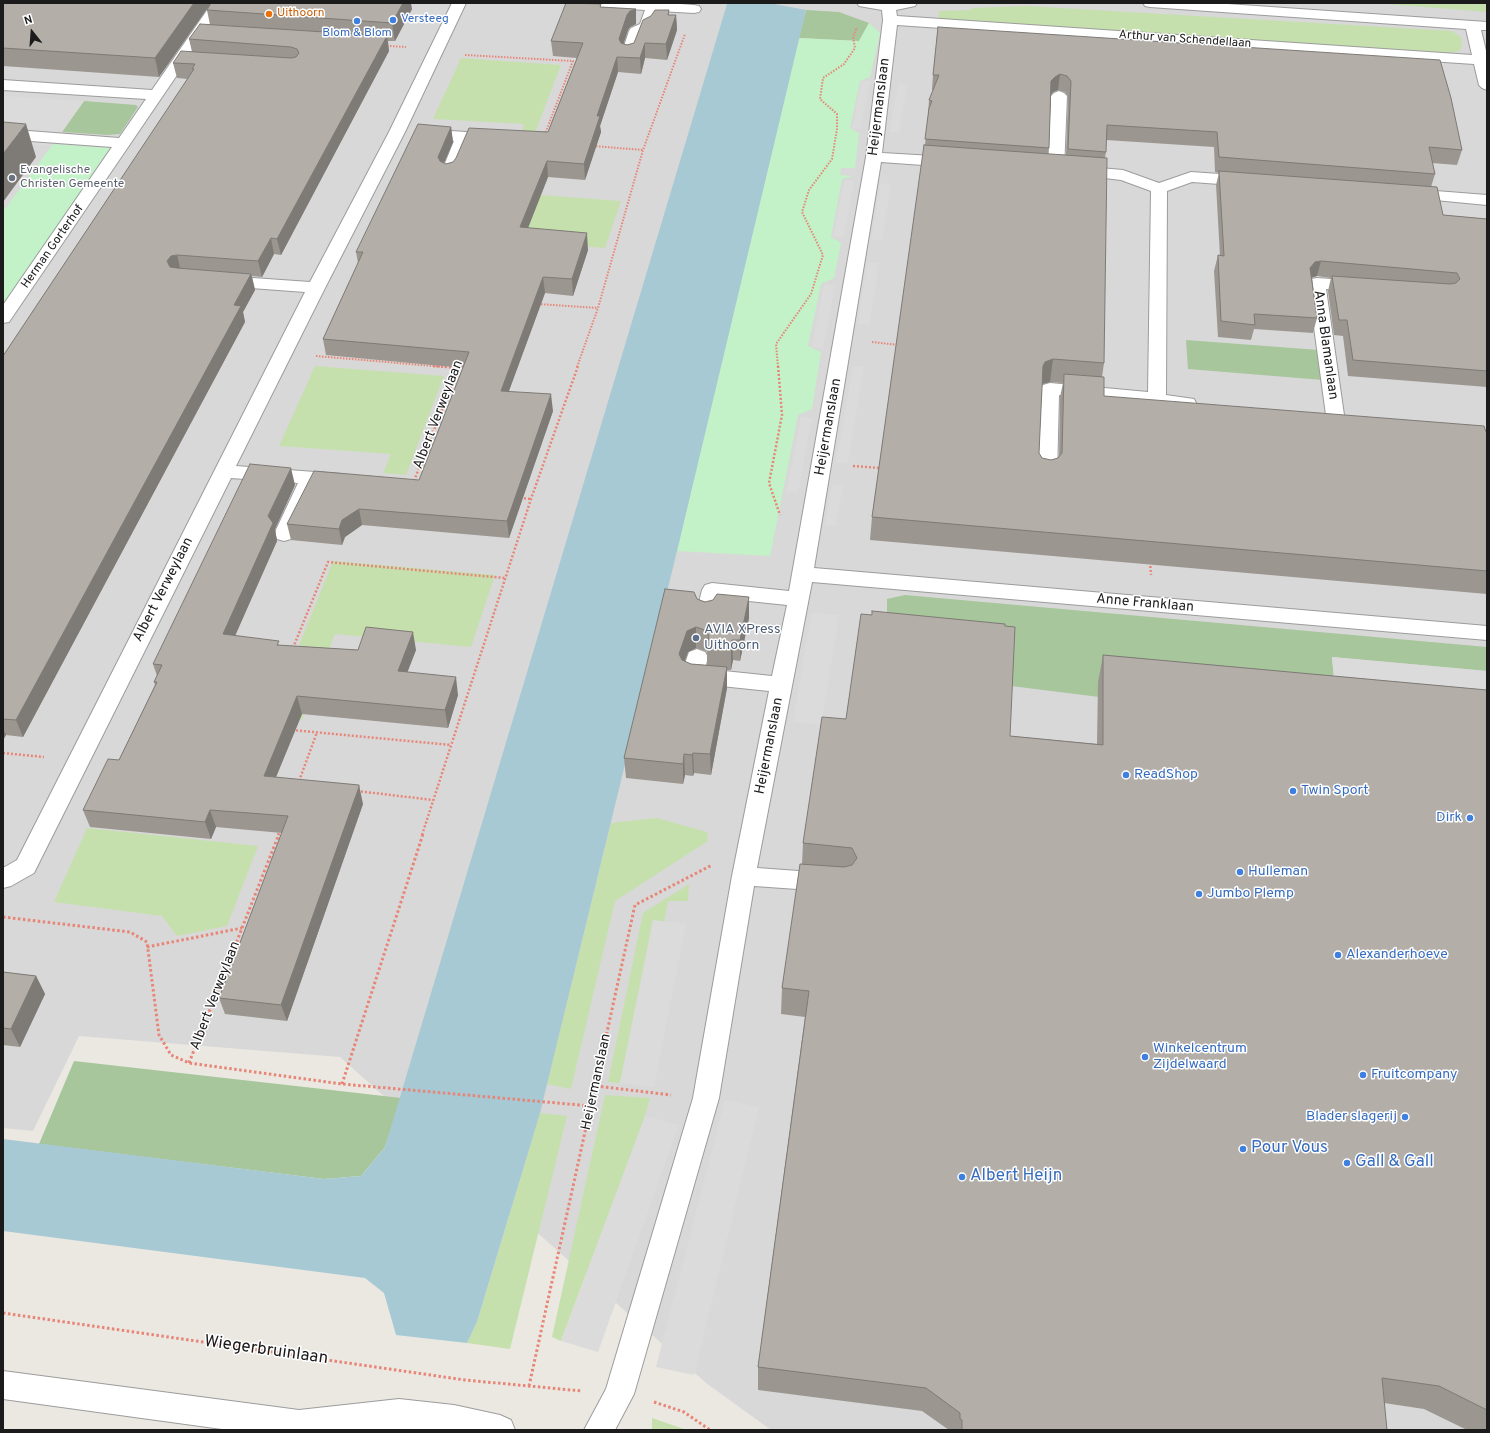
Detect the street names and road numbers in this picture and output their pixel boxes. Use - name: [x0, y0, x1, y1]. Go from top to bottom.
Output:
- street label: Arthur van Schendellaan: [1118, 28, 1252, 52]
- street label: Heijermanslaan: [866, 57, 894, 157]
- street label: Herman Gorterhof: [19, 202, 87, 292]
- street label: Anna Blamanlaan: [1309, 289, 1341, 401]
- street label: Albert Verweylaan: [411, 358, 467, 472]
- street label: Heijermanslaan: [812, 377, 846, 477]
- street label: Albert Verweylaan: [130, 535, 198, 645]
- street label: Anne Franklaan: [1096, 591, 1194, 617]
- street label: Heijermanslaan: [752, 696, 788, 796]
- street label: Albert Verweylaan: [188, 939, 244, 1053]
- street label: Heijermanslaan: [579, 1032, 615, 1132]
- street label: Wiegerbruinlaan: [203, 1332, 329, 1370]

